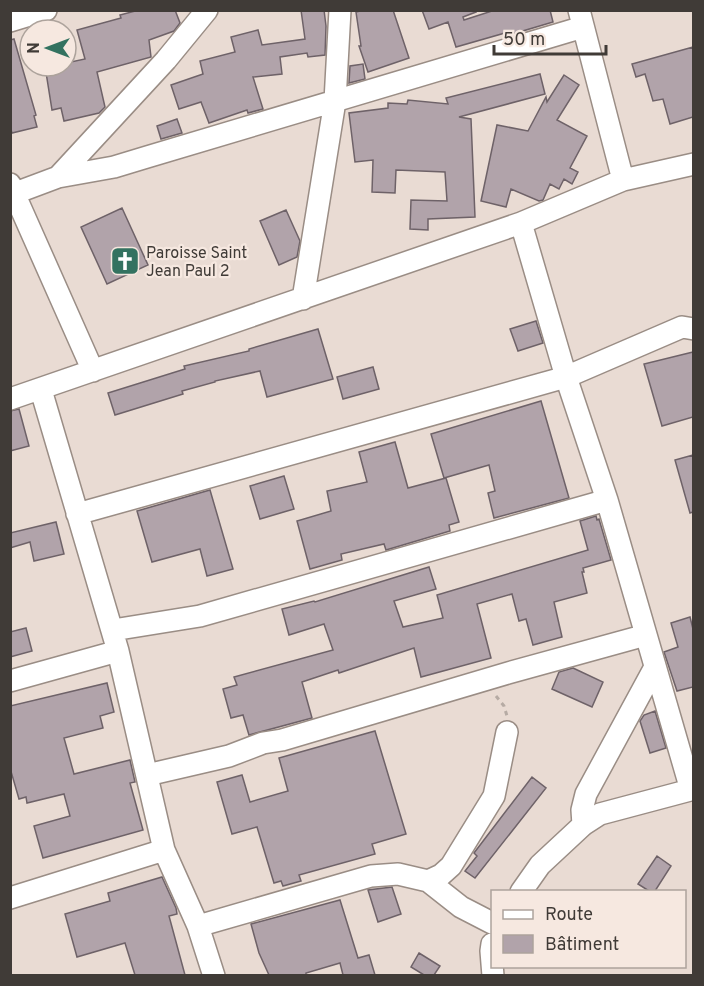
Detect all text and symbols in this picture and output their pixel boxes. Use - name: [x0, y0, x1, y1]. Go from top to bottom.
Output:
- north arrow: [18, 18, 78, 78]
- scale bar: [494, 18, 606, 56]
- text: 50 m: [503, 29, 545, 52]
- text: N: [25, 42, 45, 54]
- place label: Paroisse Saint Jean Paul 2: [146, 244, 247, 282]
- church icon: Paroisse Saint Jean Paul 2: [109, 245, 141, 277]
- legend: [491, 890, 686, 968]
- text: Route: [545, 904, 593, 927]
- text: Bâtiment: [545, 934, 619, 957]

